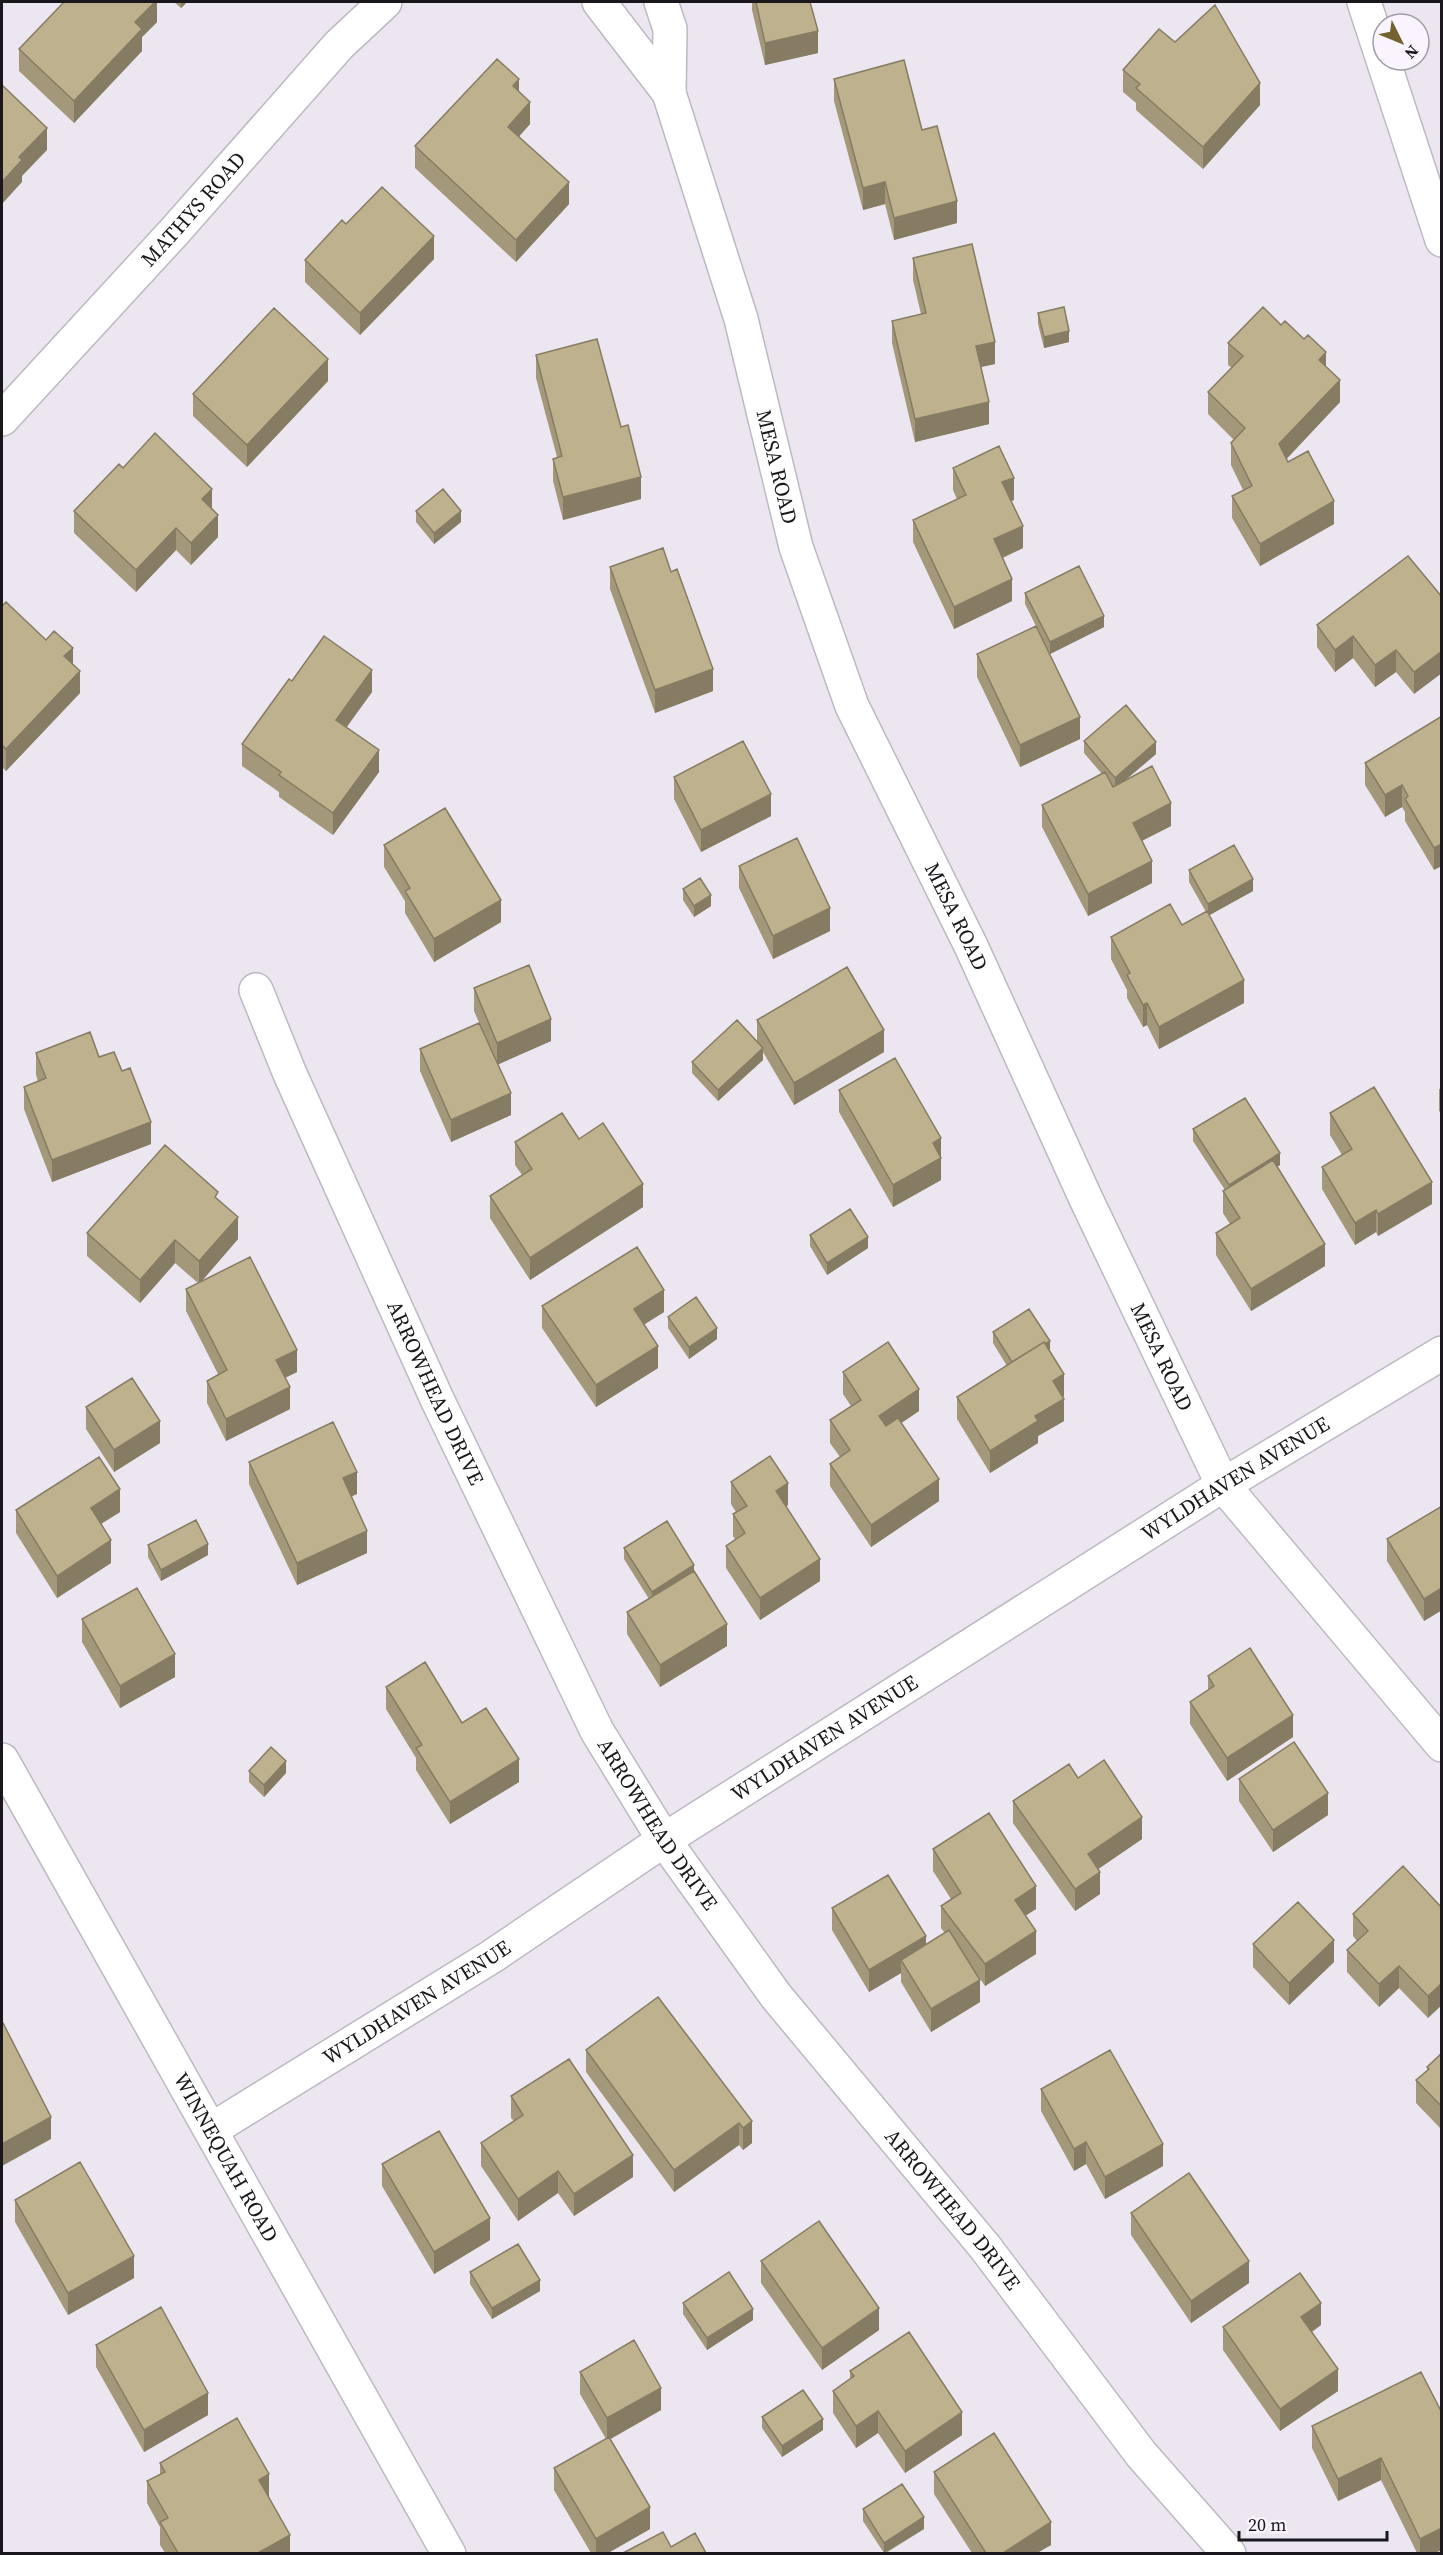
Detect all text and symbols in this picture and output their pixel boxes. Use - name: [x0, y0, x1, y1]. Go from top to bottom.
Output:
- north arrow: [1371, 12, 1431, 72]
- text: N: [1400, 40, 1424, 64]
- street label: MATHYS ROAD: [134, 145, 252, 273]
- street label: MESA ROAD: [749, 406, 805, 527]
- street label: MESA ROAD: [918, 857, 995, 975]
- street label: ARROWHEAD DRIVE: [380, 1296, 491, 1490]
- street label: MESA ROAD: [1124, 1298, 1200, 1416]
- street label: WYLDHAVEN AVENUE: [1135, 1409, 1335, 1547]
- street label: WYLDHAVEN AVENUE: [725, 1668, 923, 1808]
- street label: ARROWHEAD DRIVE: [591, 1732, 725, 1916]
- street label: WYLDHAVEN AVENUE: [317, 1933, 516, 2072]
- street label: WINNEQUAH ROAD: [167, 2067, 286, 2247]
- street label: ARROWHEAD DRIVE: [878, 2122, 1028, 2296]
- scale bar: [1239, 2504, 1388, 2542]
- text: 20 m: [1248, 2512, 1286, 2537]

